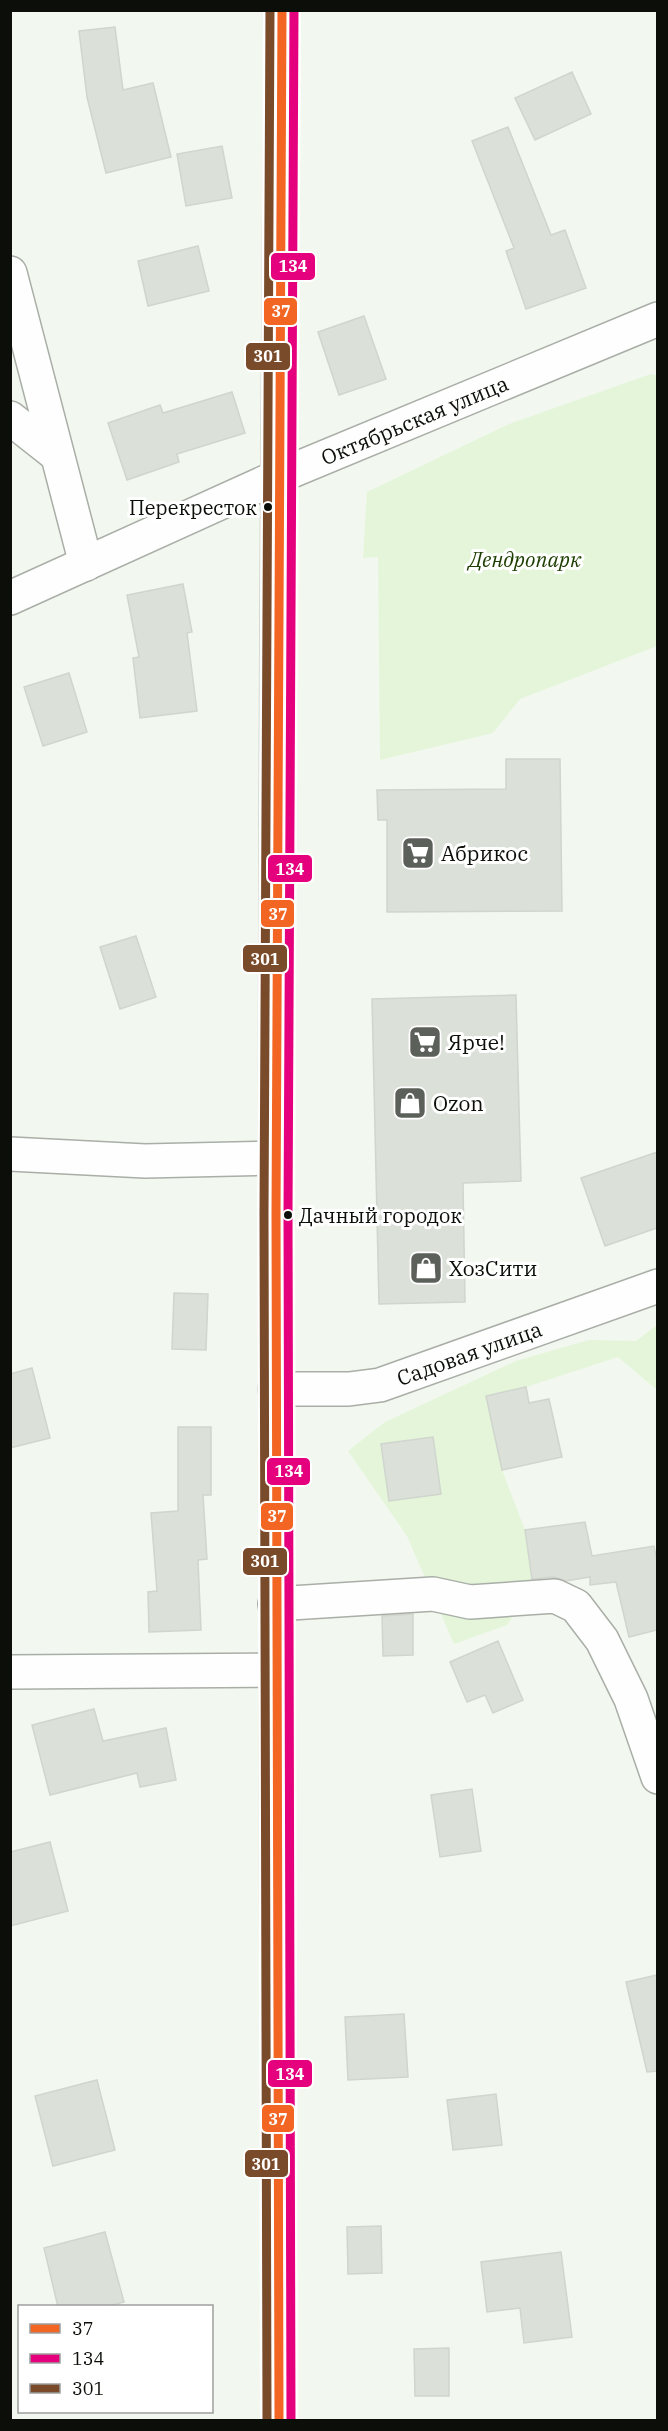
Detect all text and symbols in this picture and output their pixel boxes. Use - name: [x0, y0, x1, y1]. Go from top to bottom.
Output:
- line badge: 134: [270, 252, 316, 281]
- text: 134: [279, 256, 308, 276]
- line badge: 37: [263, 297, 298, 326]
- text: 37: [271, 301, 291, 321]
- line badge: 301: [245, 342, 291, 371]
- text: 301: [254, 346, 282, 366]
- street label: Октябрьская улица: [317, 369, 512, 471]
- place label: Перекресток: [129, 494, 257, 521]
- marker: Перекресток: [262, 501, 274, 513]
- park label: Дендропарк: [466, 545, 582, 573]
- supermarket icon: Абрикос: [400, 835, 436, 871]
- place label: Абрикос: [441, 839, 528, 867]
- line badge: 134: [267, 854, 313, 883]
- text: 134: [276, 859, 305, 879]
- line badge: 37: [260, 899, 295, 928]
- text: 37: [268, 904, 288, 924]
- line badge: 301: [242, 944, 288, 973]
- text: 301: [251, 949, 279, 969]
- supermarket icon: Ярче!: [407, 1024, 443, 1060]
- place label: Ярче!: [448, 1028, 505, 1056]
- shop icon: Ozon: [392, 1085, 428, 1121]
- place label: Ozon: [433, 1089, 484, 1117]
- place label: Дачный городок: [299, 1202, 462, 1229]
- marker: Дачный городок: [282, 1209, 294, 1221]
- shop icon: ХозСити: [408, 1250, 444, 1286]
- place label: ХозСити: [449, 1254, 537, 1282]
- street label: Садовая улица: [393, 1315, 546, 1392]
- line badge: 134: [266, 1457, 311, 1486]
- text: 134: [275, 1461, 304, 1481]
- line badge: 37: [260, 1502, 294, 1531]
- text: 37: [267, 1506, 287, 1526]
- line badge: 301: [242, 1547, 288, 1576]
- text: 301: [251, 1551, 279, 1571]
- line badge: 134: [267, 2059, 313, 2088]
- text: 134: [276, 2064, 305, 2084]
- line badge: 37: [261, 2104, 295, 2133]
- text: 37: [268, 2109, 288, 2129]
- line badge: 301: [244, 2149, 289, 2178]
- text: 301: [252, 2154, 280, 2174]
- legend: [18, 2305, 213, 2413]
- text: 37: [72, 2317, 94, 2340]
- text: 134: [72, 2347, 104, 2370]
- text: 301: [72, 2377, 104, 2400]

